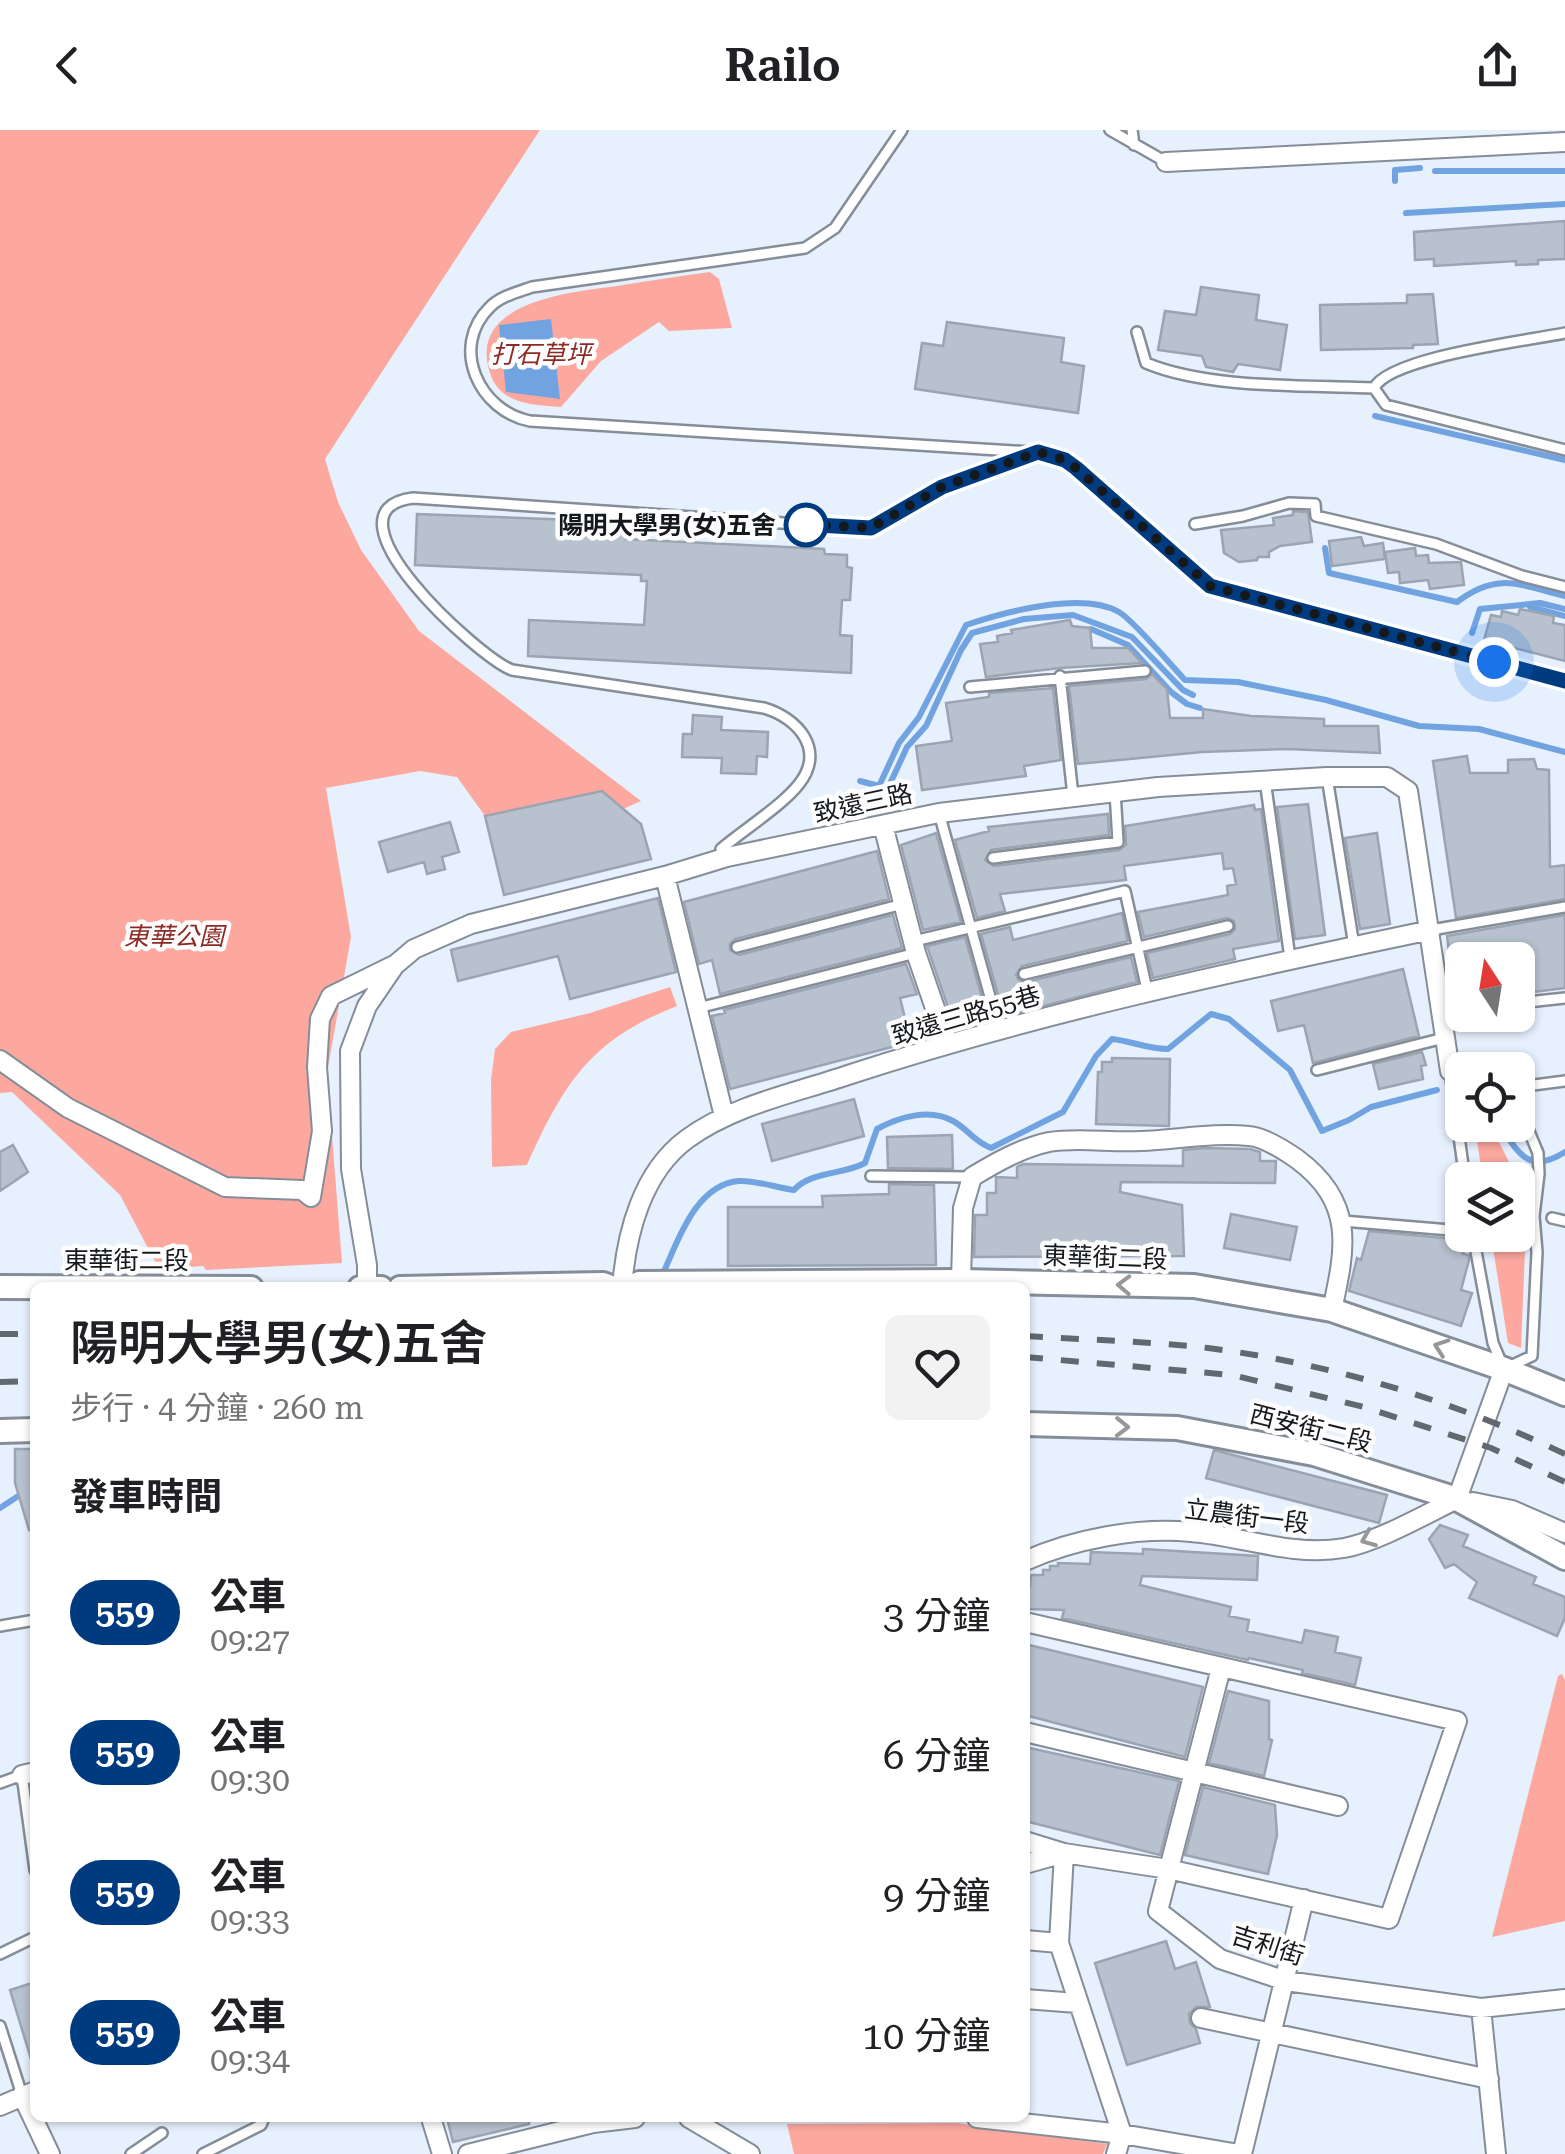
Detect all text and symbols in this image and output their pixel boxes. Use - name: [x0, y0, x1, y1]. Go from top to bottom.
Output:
- icon: back: [40, 38, 95, 93]
- icon: share: [1470, 38, 1525, 93]
- text: Railo: [724, 39, 841, 92]
- park label: 打石草坪: [491, 340, 595, 369]
- marker: 陽明大學男(女)五舍: [785, 504, 827, 546]
- place label: 陽明大學男(女)五舍: [558, 511, 776, 540]
- your location: [1469, 637, 1519, 687]
- street label: 致遠三路: [811, 779, 915, 828]
- park label: 東華公園: [124, 922, 227, 951]
- north arrow: [1445, 942, 1535, 1032]
- map controls: [1445, 942, 1535, 1252]
- street label: 致遠三路55巷: [889, 980, 1044, 1051]
- button: locate: [1445, 1052, 1535, 1142]
- button: layers: [1445, 1162, 1535, 1252]
- street label: 東華街二段: [1042, 1241, 1168, 1274]
- street label: 東華街二段: [63, 1246, 189, 1275]
- one-way arrow: [1116, 1274, 1132, 1295]
- button: heart: [885, 1315, 990, 1420]
- text: 陽明大學男(女)五舍: [70, 1316, 487, 1372]
- one-way arrow: [1434, 1339, 1451, 1359]
- text: 步行 · 4 分鐘 · 260 m: [70, 1389, 364, 1427]
- street label: 西安街二段: [1247, 1399, 1375, 1458]
- one-way arrow: [1115, 1416, 1131, 1437]
- text: 發車時間: [70, 1475, 222, 1519]
- street label: 立農街一段: [1183, 1494, 1311, 1539]
- one-way arrow: [1361, 1527, 1378, 1547]
- text: 公車: [210, 1575, 286, 1619]
- text: 559: [96, 1592, 154, 1633]
- text: 3 分鐘: [883, 1594, 990, 1638]
- text: 09:27: [210, 1621, 290, 1659]
- text: 公車: [210, 1715, 286, 1759]
- text: 559: [96, 1732, 154, 1773]
- text: 6 分鐘: [883, 1734, 990, 1778]
- text: 09:30: [210, 1761, 290, 1799]
- text: 公車: [210, 1855, 286, 1899]
- text: 559: [96, 1872, 154, 1913]
- text: 9 分鐘: [883, 1874, 990, 1918]
- text: 09:33: [210, 1901, 290, 1939]
- street label: 吉利街: [1228, 1920, 1308, 1971]
- text: 公車: [210, 1995, 286, 2039]
- text: 559: [96, 2012, 154, 2053]
- text: 10 分鐘: [862, 2014, 990, 2058]
- text: 09:34: [210, 2041, 290, 2079]

